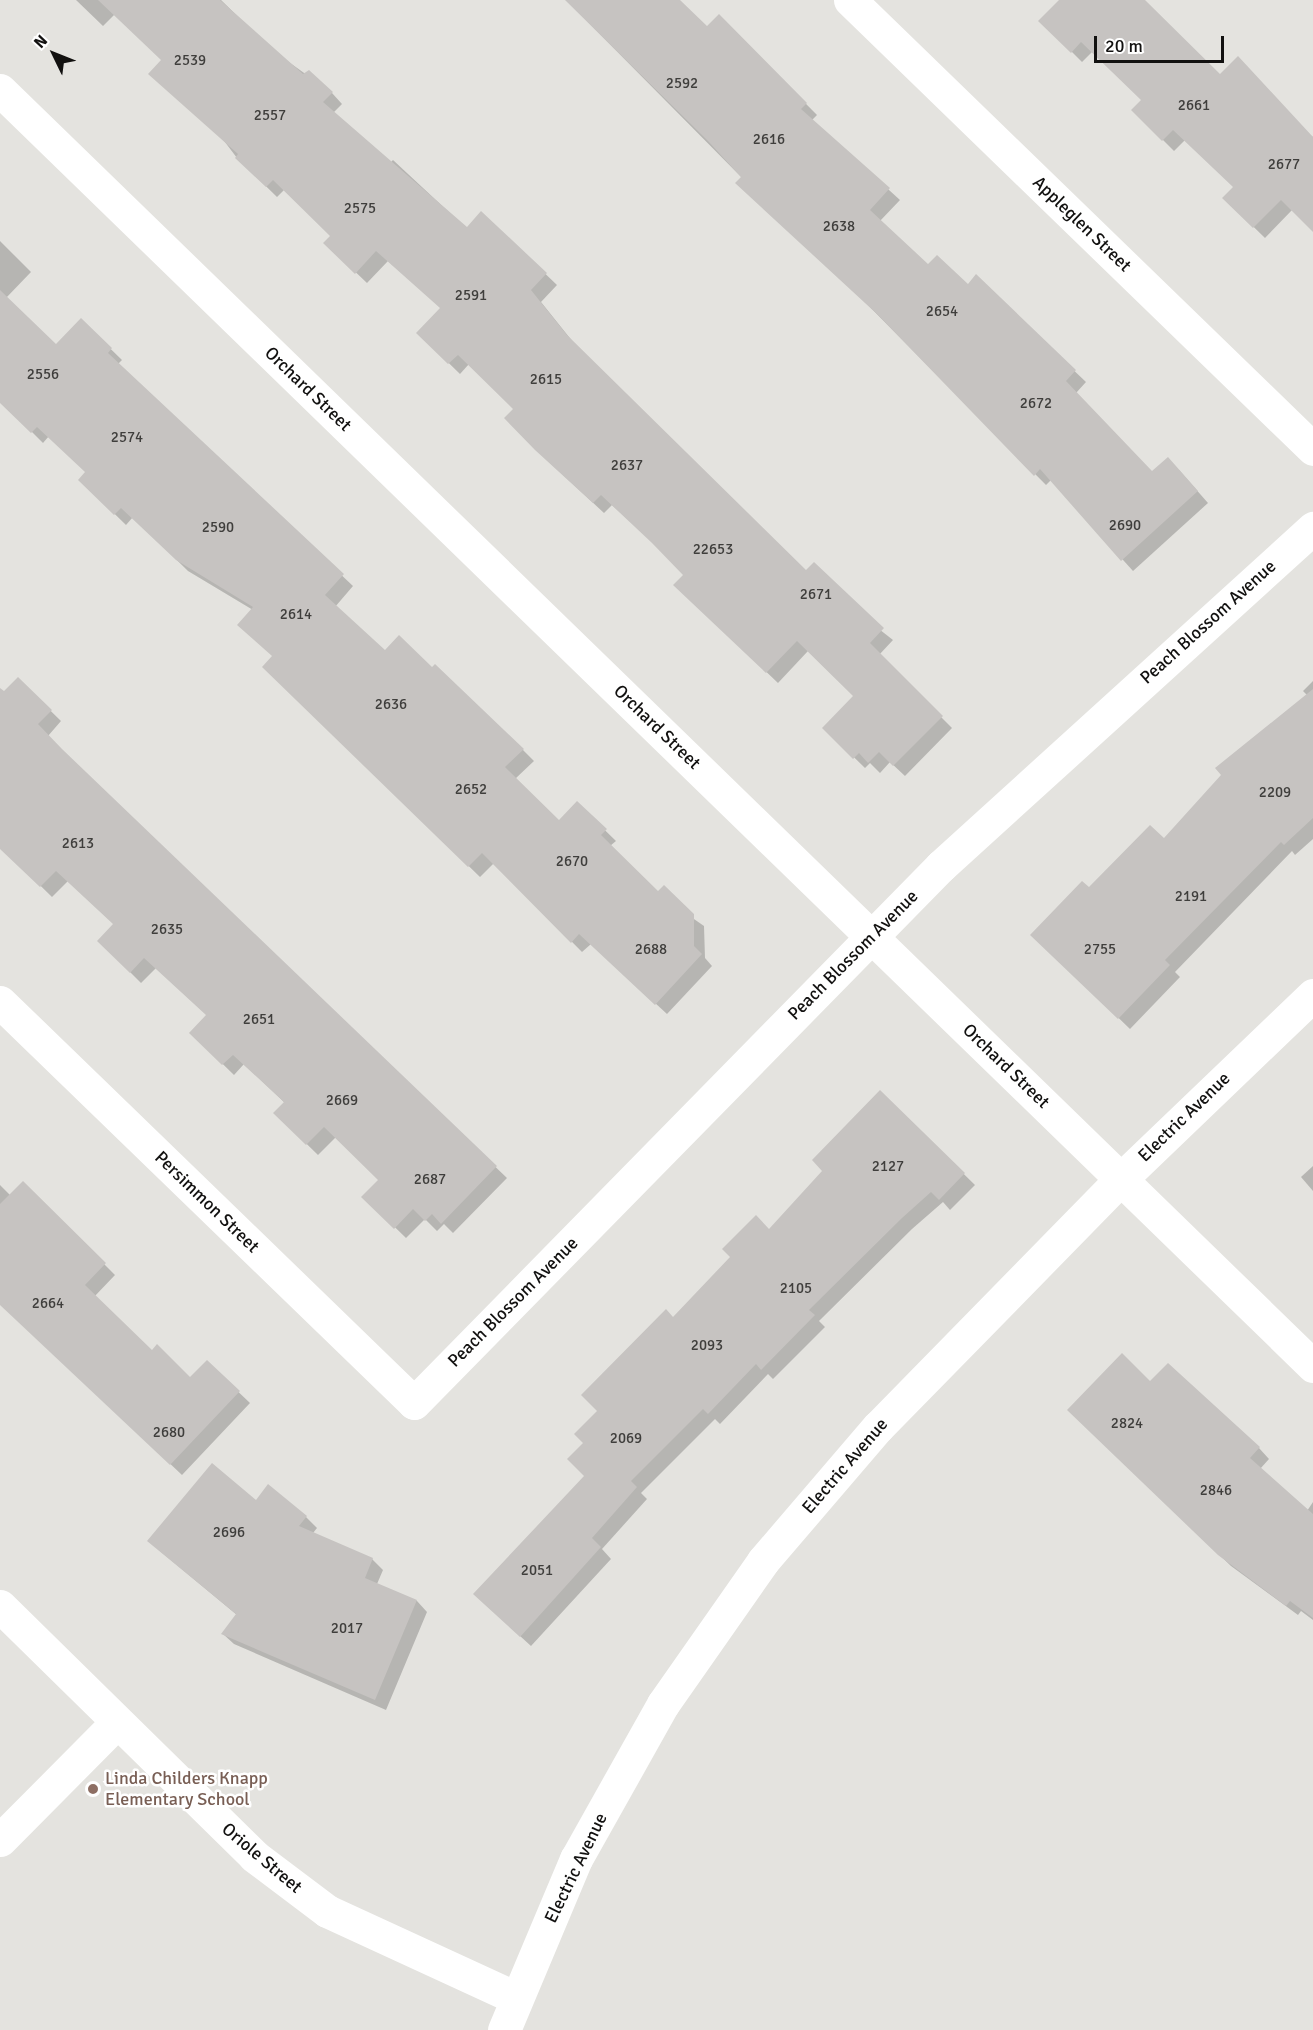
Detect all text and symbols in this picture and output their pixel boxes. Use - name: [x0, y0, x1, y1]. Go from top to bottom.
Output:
- north arrow: [24, 24, 84, 84]
- scale bar: [1097, 24, 1228, 62]
- text: N: [30, 31, 52, 53]
- text: 20 m: [1105, 35, 1143, 57]
- house number: 2539: [174, 52, 206, 70]
- house number: 2592: [666, 75, 698, 93]
- house number: 2661: [1178, 97, 1210, 115]
- house number: 2557: [254, 107, 286, 125]
- house number: 2616: [753, 131, 785, 149]
- house number: 2677: [1268, 156, 1300, 174]
- street label: Appleglen Street: [1028, 172, 1136, 276]
- house number: 2575: [344, 200, 376, 218]
- house number: 2638: [823, 218, 855, 236]
- house number: 2591: [455, 287, 487, 305]
- house number: 2654: [926, 303, 958, 321]
- street label: Orchard Street: [260, 342, 356, 436]
- house number: 2556: [27, 366, 59, 384]
- house number: 2615: [530, 371, 562, 389]
- house number: 2672: [1020, 395, 1052, 413]
- house number: 2574: [111, 429, 143, 447]
- house number: 2637: [611, 457, 643, 475]
- house number: 2690: [1109, 517, 1141, 535]
- house number: 2590: [202, 519, 234, 537]
- house number: 22653: [693, 541, 733, 559]
- street label: Peach Blossom Avenue: [1136, 555, 1280, 689]
- house number: 2671: [800, 586, 832, 604]
- house number: 2614: [280, 606, 312, 624]
- street label: Orchard Street: [609, 680, 705, 774]
- house number: 2636: [375, 696, 407, 714]
- house number: 2652: [455, 781, 487, 799]
- house number: 2209: [1259, 784, 1291, 802]
- house number: 2613: [62, 835, 94, 853]
- house number: 2670: [556, 853, 588, 871]
- street label: Peach Blossom Avenue: [783, 885, 923, 1025]
- house number: 2191: [1175, 888, 1207, 906]
- house number: 2635: [151, 921, 183, 939]
- house number: 2688: [635, 941, 667, 959]
- house number: 2755: [1084, 941, 1116, 959]
- house number: 2651: [243, 1011, 275, 1029]
- street label: Orchard Street: [958, 1019, 1054, 1113]
- street label: Electric Avenue: [1133, 1068, 1235, 1166]
- house number: 2669: [326, 1092, 358, 1110]
- street label: Persimmon Street: [150, 1147, 264, 1257]
- house number: 2127: [872, 1158, 904, 1176]
- house number: 2687: [414, 1171, 446, 1189]
- street label: Peach Blossom Avenue: [443, 1232, 583, 1372]
- house number: 2105: [780, 1280, 812, 1298]
- house number: 2664: [32, 1295, 64, 1313]
- house number: 2093: [691, 1337, 723, 1355]
- street label: Electric Avenue: [798, 1414, 892, 1518]
- house number: 2824: [1111, 1415, 1143, 1433]
- house number: 2680: [153, 1424, 185, 1442]
- house number: 2069: [610, 1430, 642, 1448]
- house number: 2846: [1200, 1482, 1232, 1500]
- house number: 2696: [213, 1524, 245, 1542]
- house number: 2051: [521, 1562, 553, 1580]
- house number: 2017: [331, 1620, 363, 1638]
- place label: Linda Childers Knapp Elementary School: [105, 1768, 268, 1810]
- marker: Linda Childers Knapp Elementary School: [86, 1782, 100, 1796]
- street label: Electric Avenue: [540, 1809, 612, 1927]
- street label: Oriole Street: [218, 1818, 306, 1898]

